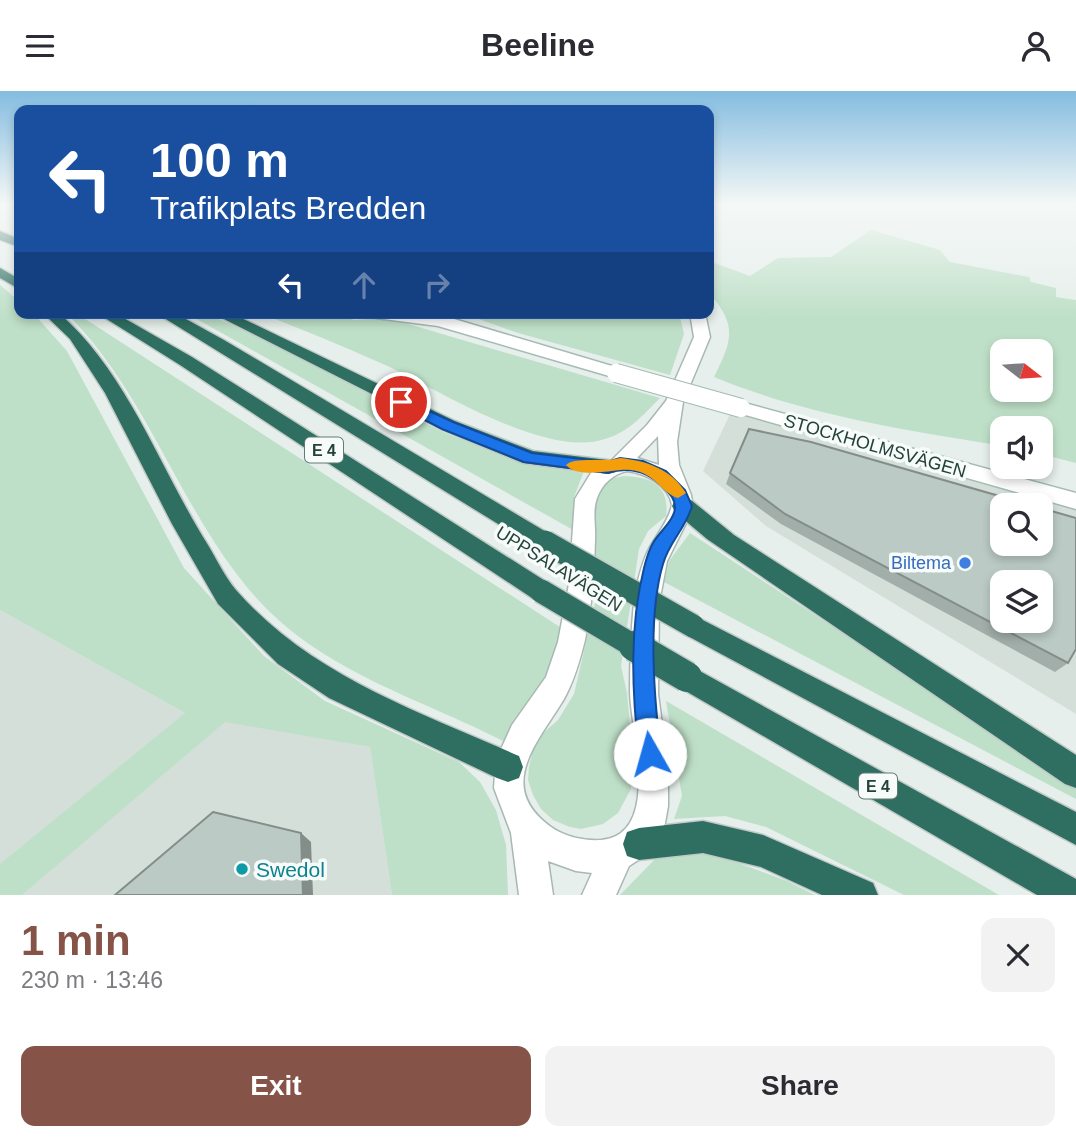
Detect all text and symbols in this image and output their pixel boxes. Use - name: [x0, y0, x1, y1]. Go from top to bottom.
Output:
- icon: menu: [21, 27, 59, 65]
- text: Beeline: [481, 27, 595, 63]
- icon: person: [1017, 27, 1055, 65]
- icon: left: [35, 133, 126, 224]
- text: 100 m: [150, 133, 289, 187]
- text: Trafikplats Bredden: [150, 190, 426, 226]
- icon: left: [272, 266, 310, 304]
- icon: ahead: [345, 266, 383, 304]
- icon: right: [418, 266, 456, 304]
- north arrow: [990, 339, 1054, 403]
- map controls: [990, 339, 1053, 633]
- pin: [371, 372, 431, 432]
- icon: arrive: [382, 383, 420, 421]
- street label: STOCKHOLMSVÄGEN: [782, 410, 968, 482]
- button: sound: [990, 416, 1053, 479]
- road number: E 4: [305, 437, 343, 463]
- button: search: [990, 493, 1053, 556]
- street label: UPPSALAVÄGEN: [492, 522, 626, 616]
- place label: Biltema: [891, 553, 952, 573]
- marker: Biltema: [957, 555, 973, 571]
- button: layers: [990, 570, 1053, 633]
- position arrow: [613, 717, 687, 791]
- road number: E 4: [859, 773, 897, 799]
- place label: Swedol: [256, 858, 325, 881]
- marker: Swedol: [234, 861, 250, 877]
- text: 1 min: [21, 917, 131, 964]
- button: close: [981, 918, 1055, 992]
- text: 230 m · 13:46: [21, 967, 163, 993]
- button: Exit: [21, 1046, 531, 1126]
- button: Share: [545, 1046, 1055, 1126]

